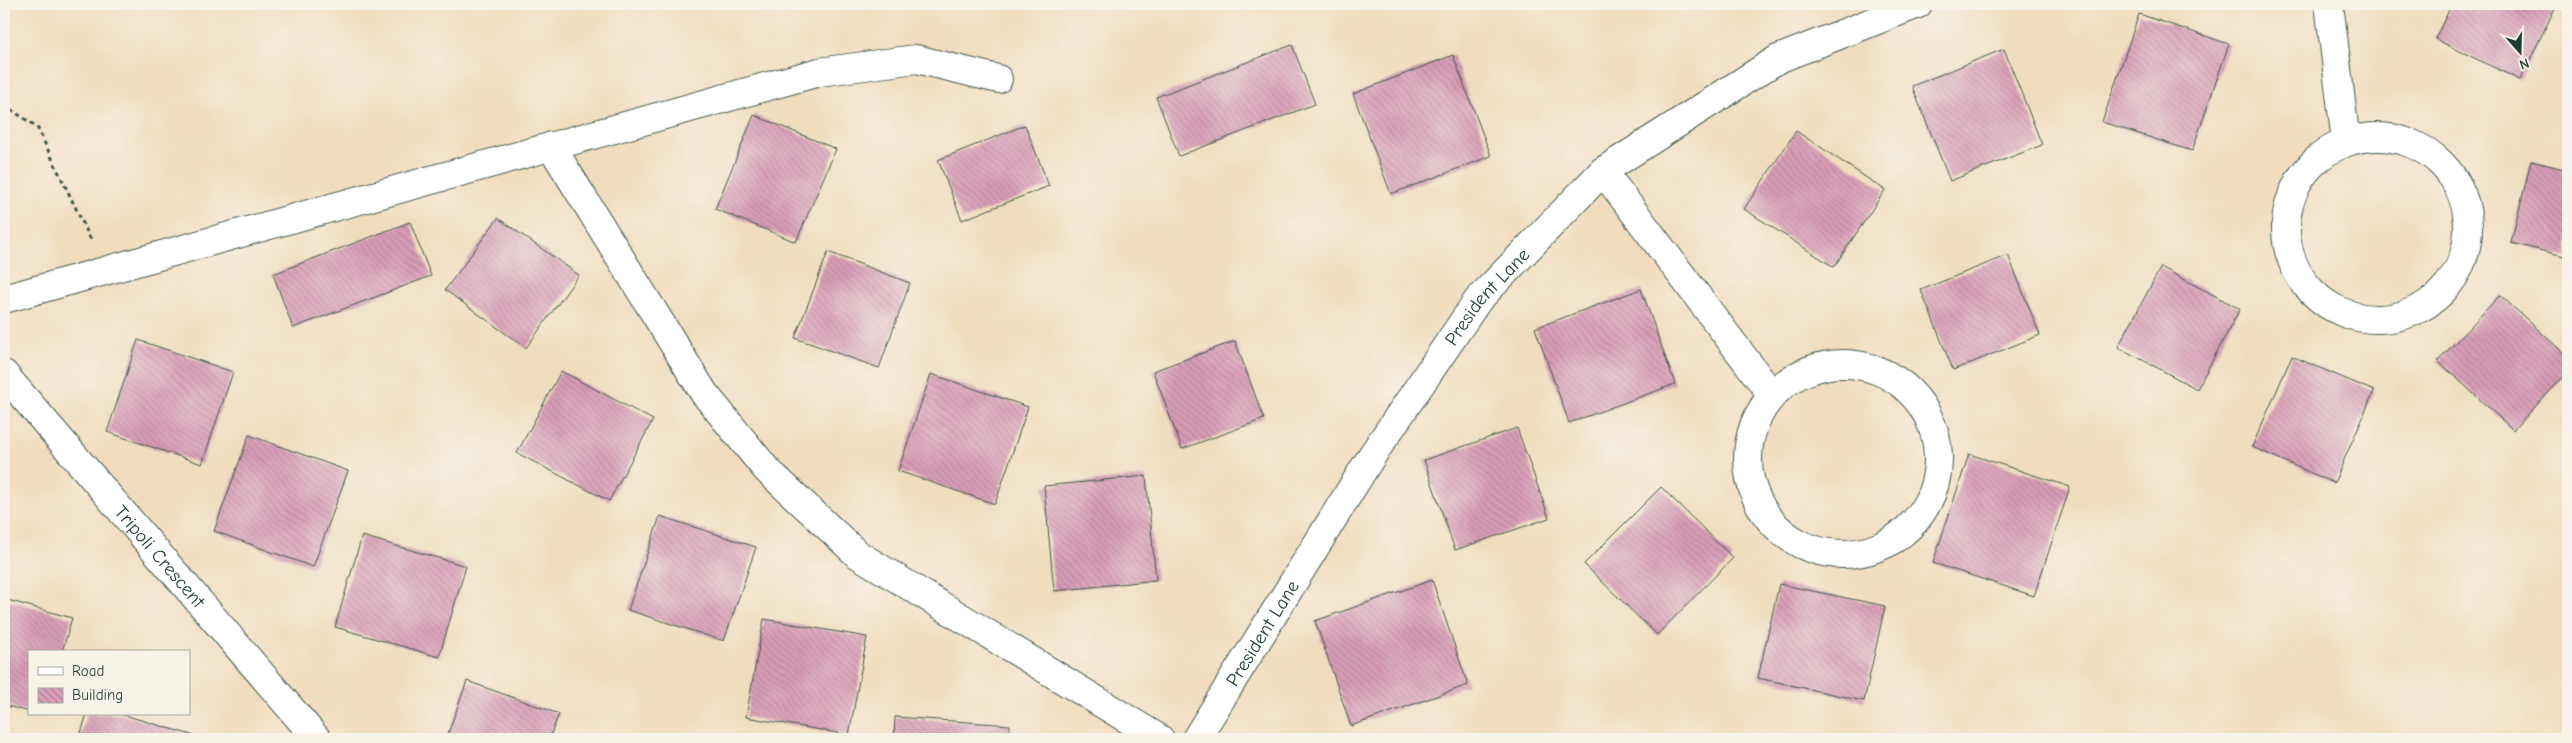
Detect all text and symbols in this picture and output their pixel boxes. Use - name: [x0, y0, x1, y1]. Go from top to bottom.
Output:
- north arrow: [2494, 28, 2544, 78]
- text: N: [2517, 54, 2531, 73]
- street label: President Lane: [1440, 244, 1534, 350]
- street label: Tripoli Crescent: [110, 501, 210, 613]
- street label: President Lane: [1222, 576, 1304, 690]
- legend: [28, 650, 190, 716]
- text: Road: [72, 662, 104, 680]
- text: Building: [72, 686, 123, 704]

